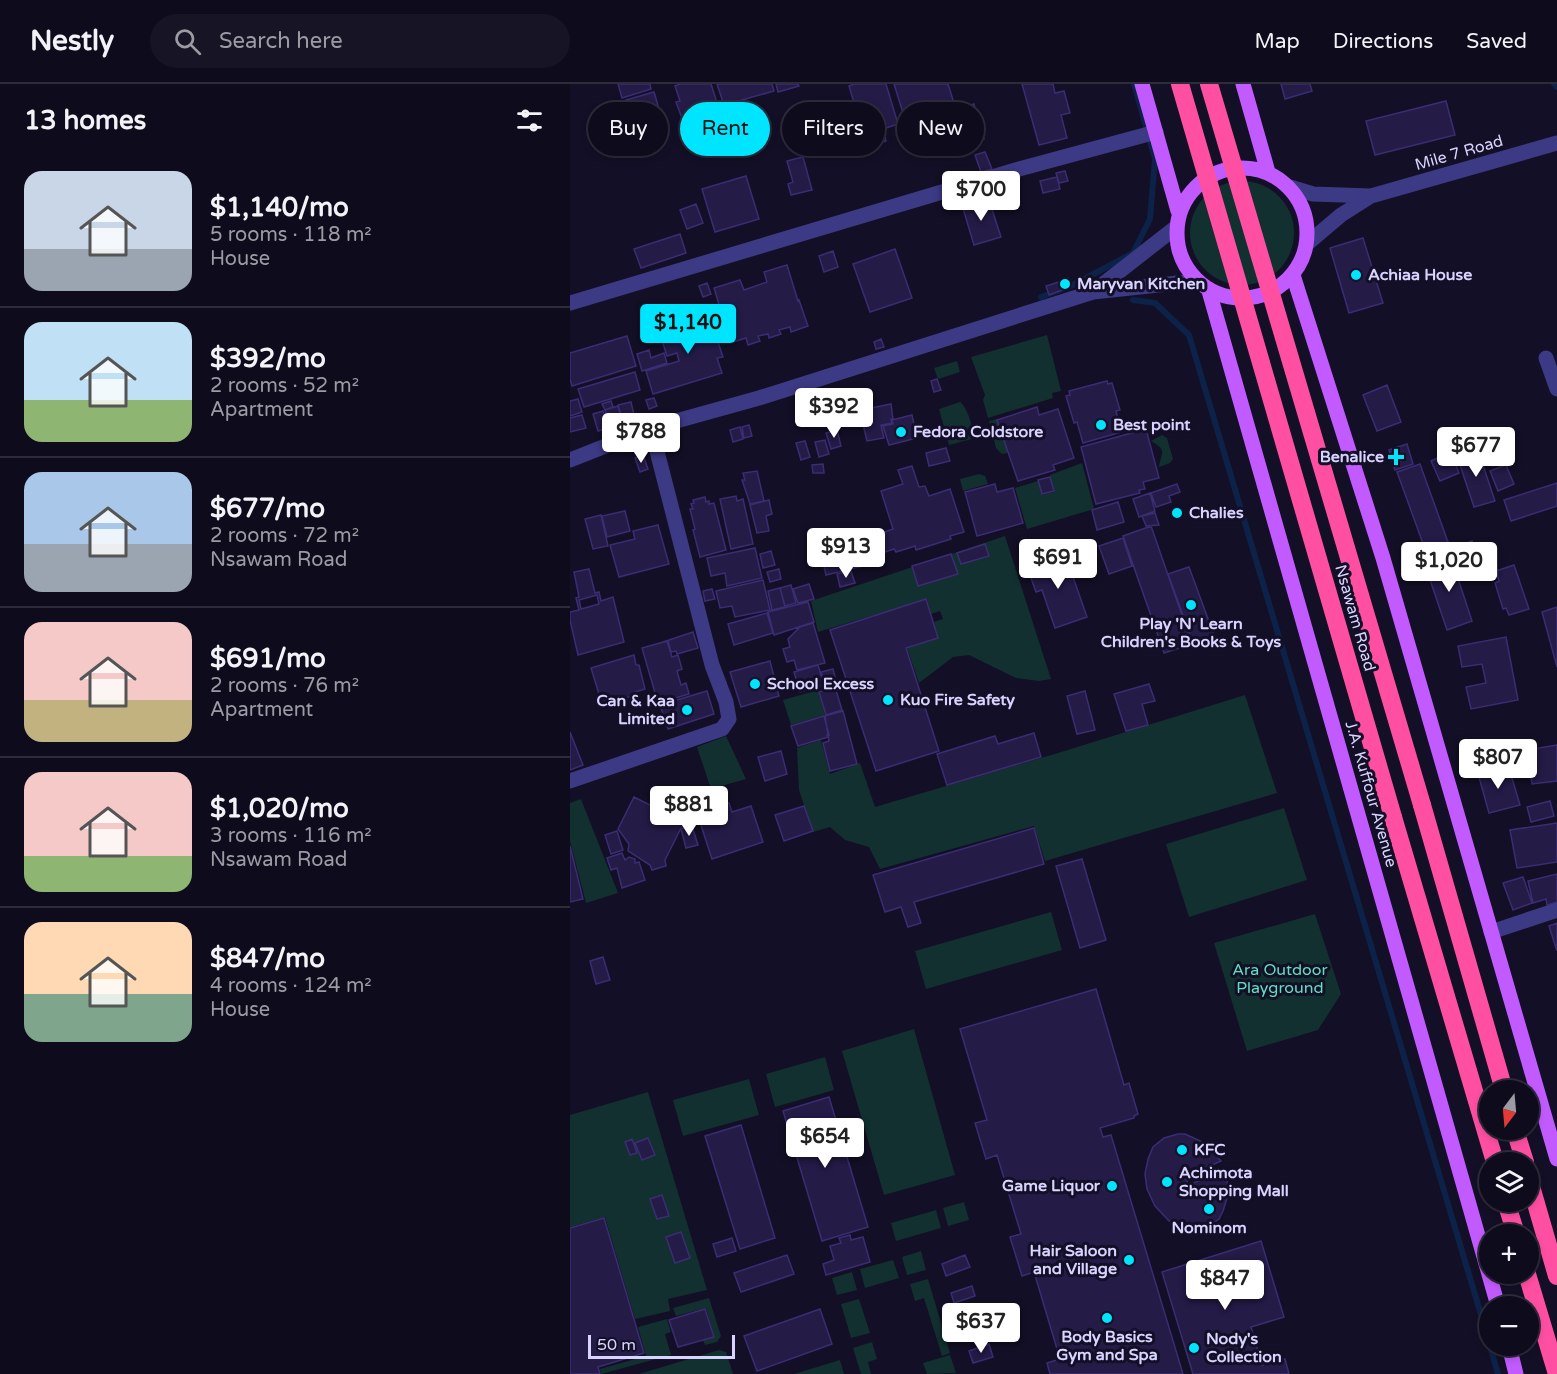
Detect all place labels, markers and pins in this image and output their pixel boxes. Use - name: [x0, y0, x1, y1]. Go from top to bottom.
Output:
- pin: $700: [945, 171, 1017, 222]
- place label: Achiaa House: [1368, 265, 1472, 285]
- marker: Achiaa House: [1349, 268, 1363, 282]
- place label: Maryvan Kitchen: [1077, 274, 1205, 294]
- marker: Maryvan Kitchen: [1058, 277, 1072, 291]
- pin: $1,140: [639, 304, 737, 355]
- pin: $392: [798, 388, 870, 439]
- pin: $788: [605, 413, 677, 464]
- place label: Best point: [1113, 415, 1191, 435]
- marker: Best point: [1094, 418, 1108, 432]
- place label: Fedora Coldstore: [913, 422, 1043, 442]
- marker: Fedora Coldstore: [894, 425, 908, 439]
- pin: $677: [1440, 427, 1512, 478]
- place label: Benalice: [1320, 447, 1384, 467]
- marker: Benalice: [1389, 450, 1403, 464]
- place label: Chalies: [1189, 503, 1244, 523]
- marker: Chalies: [1170, 506, 1184, 520]
- pin: $913: [810, 528, 882, 579]
- pin: $691: [1022, 539, 1094, 590]
- pin: $1,020: [1400, 542, 1498, 593]
- marker: Play 'N' Learn Children's Books & Toys: [1184, 598, 1198, 612]
- place label: Play 'N' Learn Children's Books & Toys: [1101, 614, 1282, 652]
- place label: School Excess: [767, 674, 875, 694]
- marker: School Excess: [748, 677, 762, 691]
- place label: Kuo Fire Safety: [900, 690, 1015, 710]
- place label: Can & Kaa Limited: [596, 691, 675, 729]
- marker: Kuo Fire Safety: [881, 693, 895, 707]
- marker: Can & Kaa Limited: [680, 703, 694, 717]
- pin: $807: [1462, 739, 1534, 790]
- pin: $881: [653, 786, 725, 837]
- pin: $654: [789, 1118, 861, 1169]
- place label: KFC: [1194, 1140, 1225, 1160]
- marker: KFC: [1175, 1143, 1189, 1157]
- place label: Achimota Shopping Mall: [1179, 1163, 1289, 1201]
- marker: Achimota Shopping Mall: [1160, 1175, 1174, 1189]
- place label: Game Liquor: [1002, 1176, 1101, 1196]
- marker: Game Liquor: [1105, 1179, 1119, 1193]
- marker: Nominom: [1202, 1202, 1216, 1216]
- place label: Nominom: [1171, 1218, 1247, 1238]
- place label: Hair Saloon and Village: [1030, 1241, 1117, 1279]
- marker: Hair Saloon and Village: [1122, 1253, 1136, 1267]
- pin: $847: [1189, 1260, 1261, 1311]
- pin: $637: [945, 1303, 1017, 1354]
- marker: Body Basics Gym and Spa: [1100, 1311, 1114, 1325]
- place label: Body Basics Gym and Spa: [1056, 1327, 1158, 1365]
- place label: Nody's Collection: [1206, 1329, 1282, 1367]
- marker: Nody's Collection: [1187, 1341, 1201, 1355]

